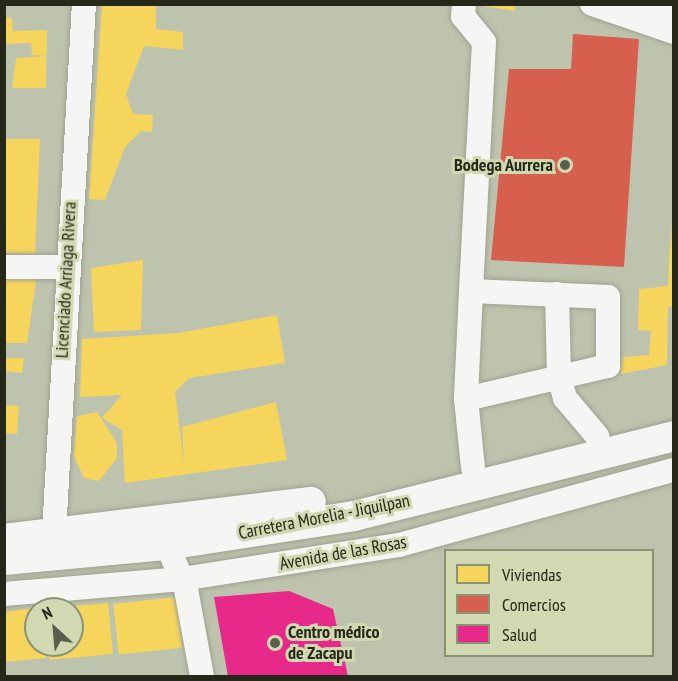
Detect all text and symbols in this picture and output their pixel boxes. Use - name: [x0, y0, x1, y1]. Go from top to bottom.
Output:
- place label: Bodega Aurrera: [453, 154, 553, 176]
- marker: Bodega Aurrera: [558, 158, 572, 172]
- street label: Licenciado Arriaga Rivera: [51, 201, 81, 359]
- street label: Carretera Morelia - Jiquilpan: [236, 490, 412, 544]
- street label: Avenida de las Rosas: [278, 531, 408, 575]
- legend: [444, 549, 654, 657]
- text: Viviendas: [502, 563, 562, 586]
- text: Comercios: [502, 593, 566, 616]
- north arrow: [24, 597, 84, 657]
- text: N: [39, 602, 55, 624]
- place label: Centro médico de Zacapu: [288, 622, 379, 664]
- text: Salud: [502, 623, 537, 646]
- marker: Centro médico de Zacapu: [266, 634, 284, 652]

